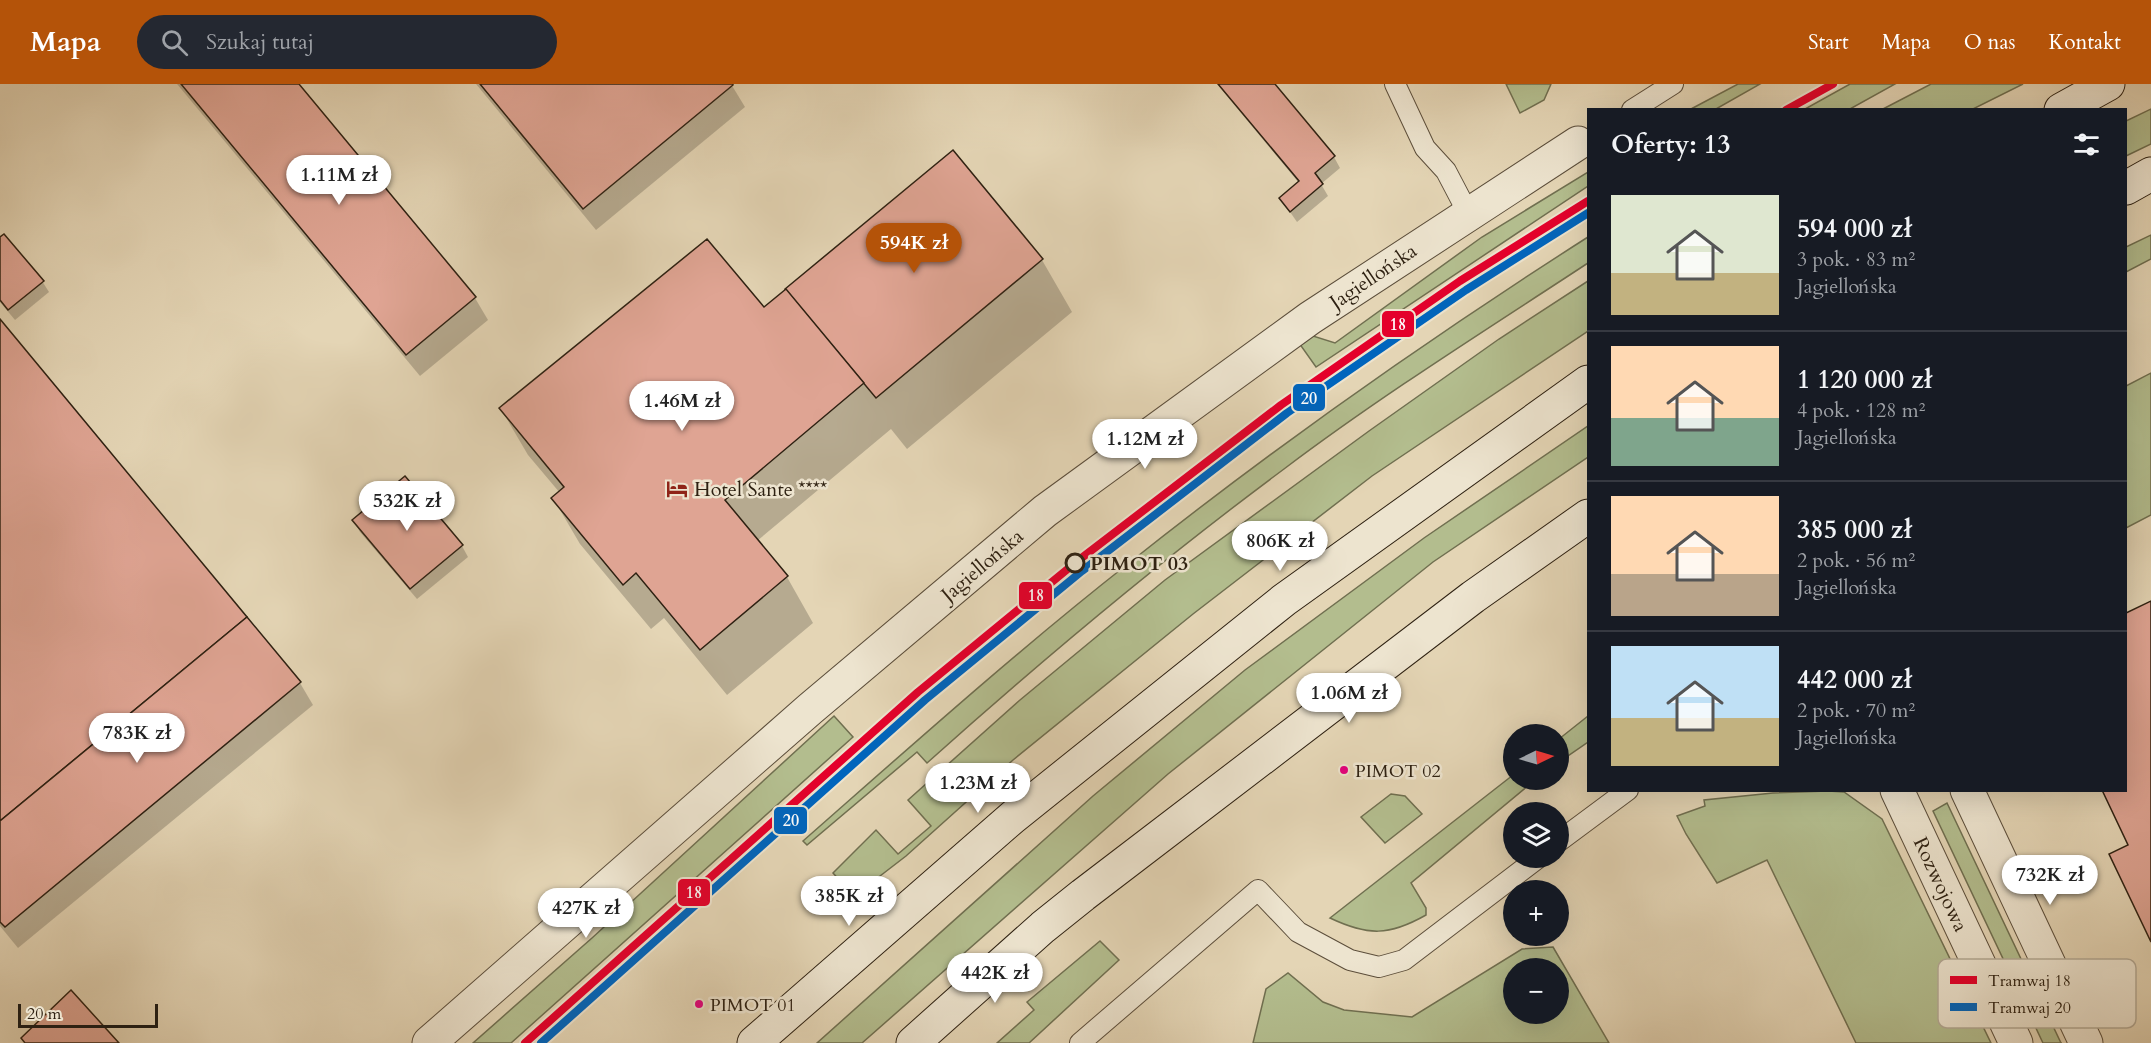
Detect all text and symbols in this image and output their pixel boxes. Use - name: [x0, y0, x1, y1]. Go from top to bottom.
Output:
- search box: [137, 15, 557, 69]
- text: Mapa: [30, 23, 101, 61]
- icon: search: [158, 26, 191, 59]
- text: Szukaj tutaj: [206, 27, 314, 57]
- text: Start: [1808, 28, 1849, 57]
- text: Mapa: [1882, 28, 1931, 57]
- text: O nas: [1964, 28, 2016, 57]
- text: Kontakt: [2049, 28, 2121, 57]
- text: Oferty: 13: [1611, 127, 1730, 162]
- icon: filters: [2070, 128, 2103, 161]
- pin: 1.11M zł: [277, 155, 401, 206]
- text: 1.11M zł: [300, 161, 378, 188]
- text: 594 000 zł: [1797, 211, 1912, 246]
- icon: home: [1659, 219, 1731, 291]
- pin: 594K zł: [859, 223, 969, 274]
- text: 594K zł: [880, 229, 948, 256]
- street label: Jagiellońska: [1322, 237, 1422, 317]
- text: 3 pok. · 83 m²: [1797, 246, 1915, 273]
- text: Jagiellońska: [1797, 273, 1897, 300]
- line badge: 18: [1381, 310, 1415, 338]
- text: 18: [1390, 314, 1406, 336]
- text: 1 120 000 zł: [1797, 362, 1932, 397]
- icon: home: [1659, 370, 1731, 442]
- pin: 1.46M zł: [620, 381, 744, 432]
- line badge: 20: [1292, 383, 1326, 412]
- text: 1.46M zł: [643, 387, 721, 414]
- text: 20: [1301, 388, 1317, 410]
- text: 4 pok. · 128 m²: [1797, 397, 1925, 424]
- pin: 1.12M zł: [1083, 419, 1207, 470]
- text: Jagiellońska: [1797, 424, 1897, 451]
- text: 1.12M zł: [1106, 425, 1184, 452]
- place label: Hotel Sante ****: [694, 476, 827, 503]
- hotel icon: Hotel Sante ****: [665, 477, 689, 501]
- pin: 532K zł: [352, 481, 462, 532]
- text: 532K zł: [373, 487, 441, 514]
- text: 385 000 zł: [1797, 512, 1912, 547]
- icon: home: [1659, 520, 1731, 592]
- pin: 806K zł: [1225, 521, 1335, 572]
- street label: Jagiellońska: [933, 523, 1029, 610]
- text: 806K zł: [1246, 527, 1314, 554]
- text: 2 pok. · 56 m²: [1797, 547, 1915, 574]
- place label: PIMOT 03: [1090, 550, 1188, 577]
- marker: PIMOT 03: [1065, 553, 1085, 573]
- text: Jagiellońska: [1797, 574, 1897, 601]
- line badge: 18: [1018, 581, 1053, 610]
- text: 18: [1028, 585, 1044, 607]
- text: 442 000 zł: [1797, 662, 1912, 697]
- icon: home: [1659, 670, 1731, 742]
- pin: 1.06M zł: [1287, 673, 1411, 724]
- text: 1.06M zł: [1310, 679, 1388, 706]
- text: 2 pok. · 70 m²: [1797, 697, 1915, 724]
- pin: 783K zł: [82, 713, 192, 764]
- text: 783K zł: [103, 719, 171, 746]
- north arrow: [1503, 724, 1569, 790]
- map controls: [1503, 724, 1569, 1024]
- text: Jagiellońska: [1797, 724, 1897, 751]
- place label: PIMOT 02: [1355, 759, 1441, 784]
- pin: 1.23M zł: [916, 763, 1040, 814]
- marker: PIMOT 02: [1338, 764, 1350, 776]
- text: 1.23M zł: [939, 769, 1017, 796]
- button: layers: [1503, 802, 1569, 868]
- line badge: 20: [773, 806, 808, 835]
- text: 20: [783, 810, 799, 832]
- street label: Rozwojowa: [1907, 832, 1974, 936]
- pin: 732K zł: [1995, 855, 2105, 906]
- text: 732K zł: [2016, 861, 2084, 888]
- pin: 385K zł: [794, 876, 904, 927]
- line badge: 18: [677, 878, 711, 907]
- button: +: [1503, 880, 1569, 946]
- text: 18: [686, 882, 702, 904]
- text: 385K zł: [815, 882, 883, 909]
- pin: 427K zł: [531, 888, 641, 939]
- text: 427K zł: [552, 894, 620, 921]
- pin: 442K zł: [940, 953, 1050, 1004]
- button: −: [1503, 958, 1569, 1024]
- text: 442K zł: [961, 959, 1029, 986]
- legend: [1938, 959, 2136, 1028]
- text: Tramwaj 18: [1988, 970, 2071, 992]
- place label: PIMOT 01: [710, 993, 796, 1018]
- text: Tramwaj 20: [1988, 997, 2071, 1019]
- marker: PIMOT 01: [693, 998, 705, 1010]
- scale bar: [18, 1001, 158, 1028]
- text: 20 m: [27, 1003, 61, 1025]

